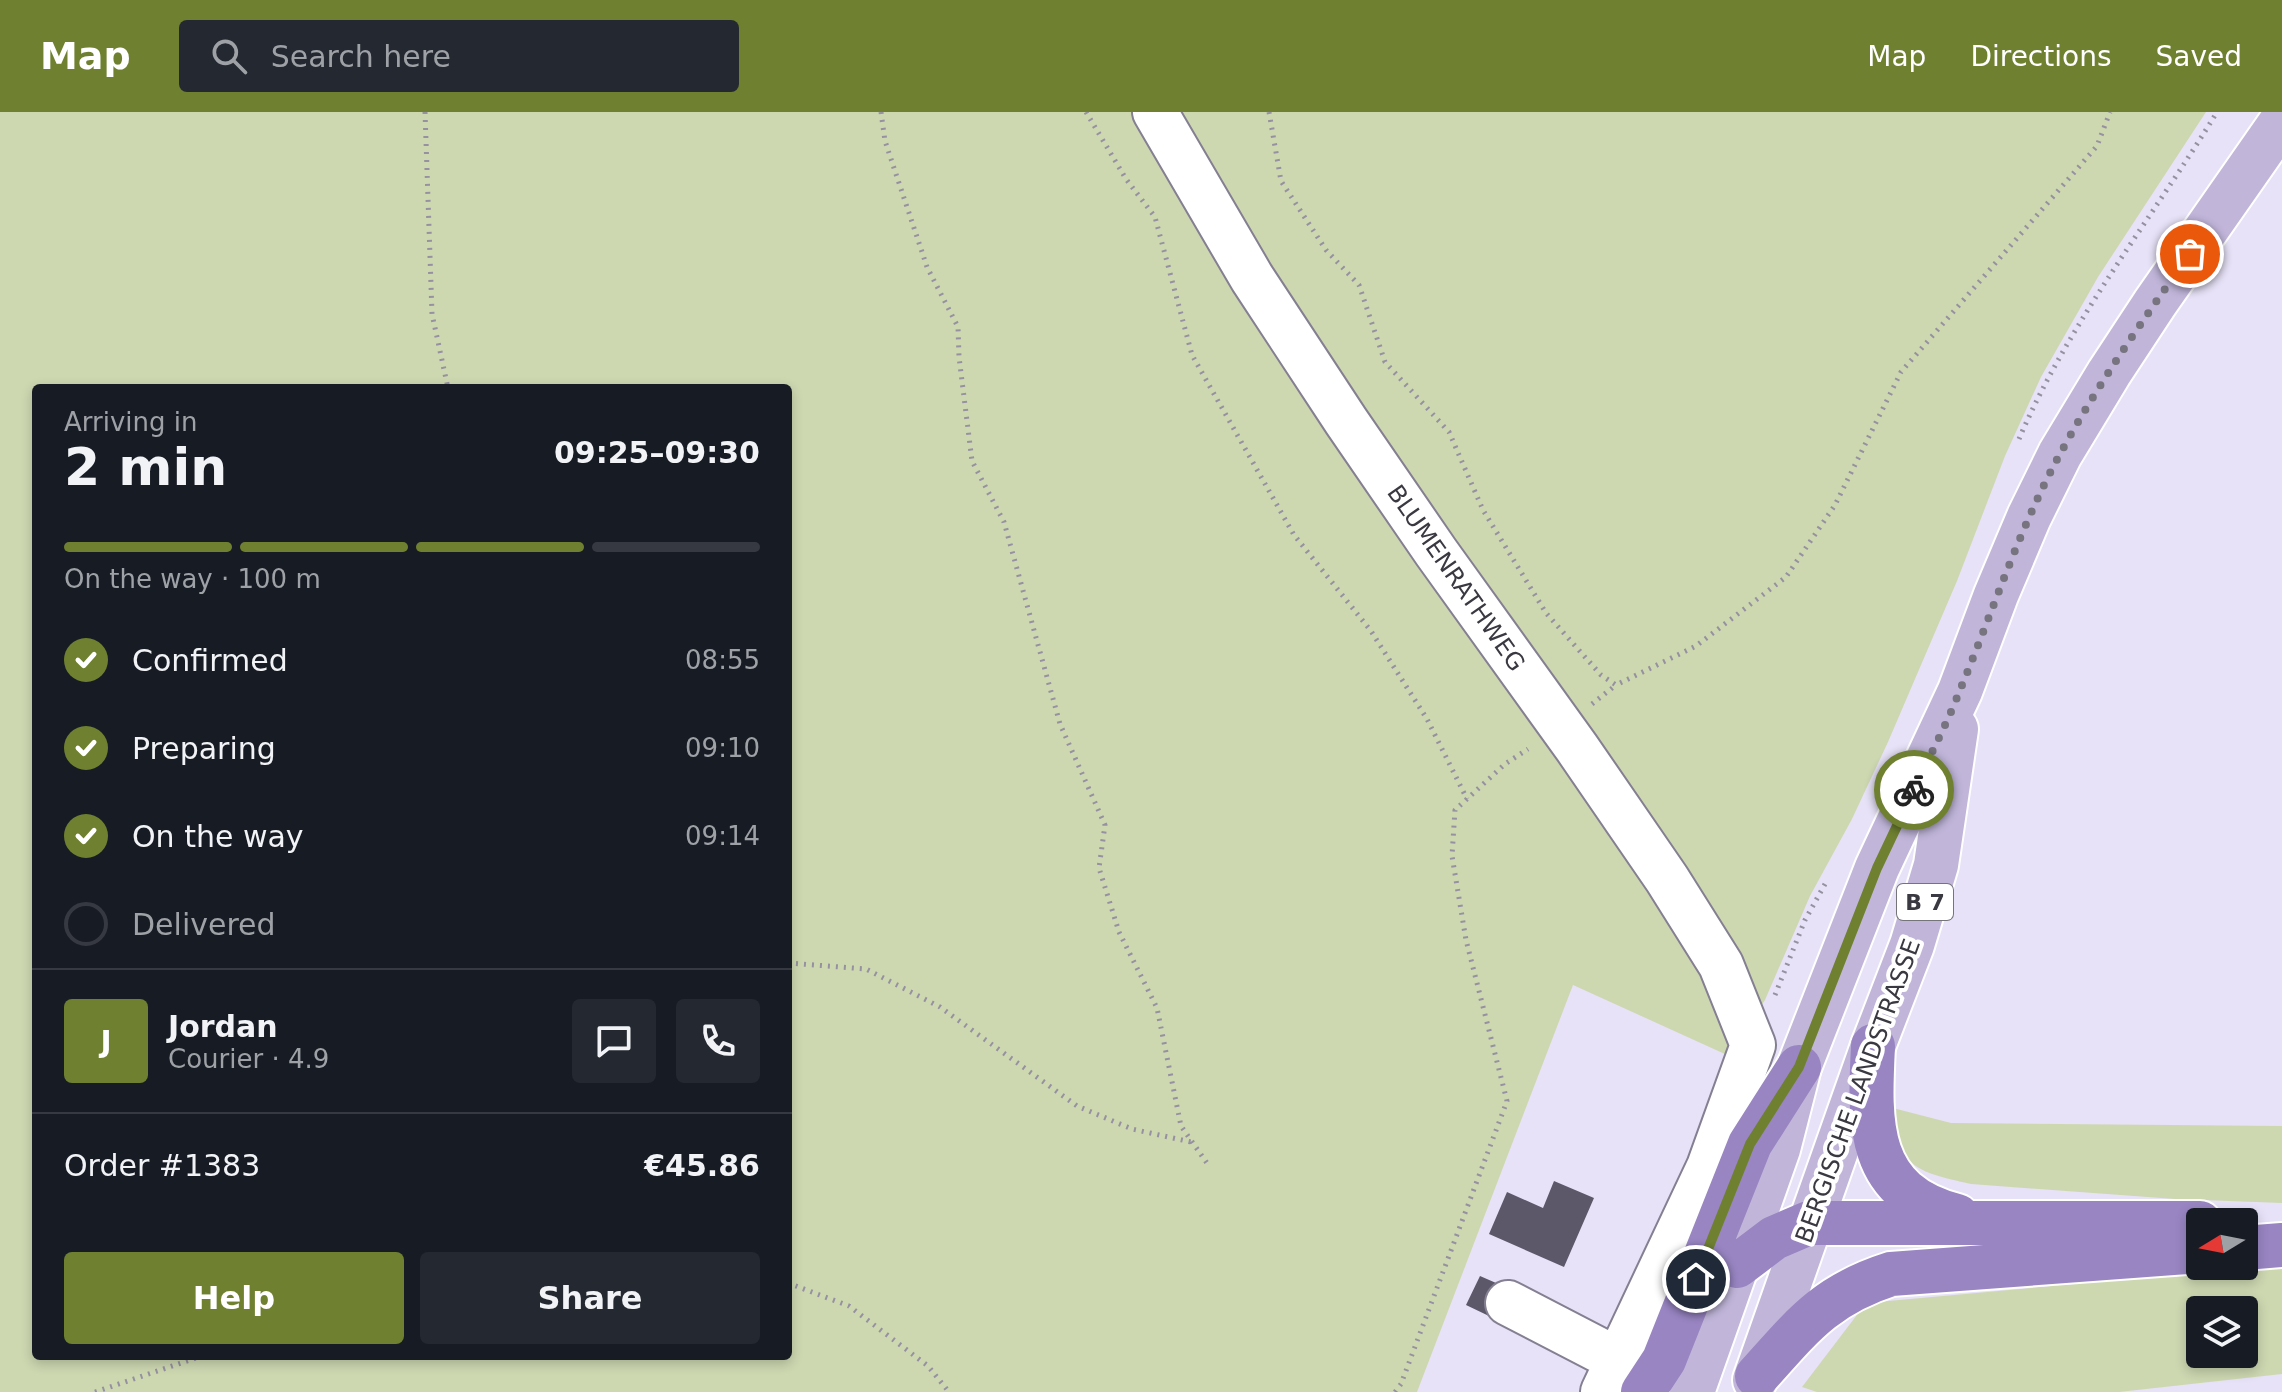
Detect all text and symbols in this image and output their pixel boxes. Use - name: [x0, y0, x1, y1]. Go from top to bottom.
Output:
- search box: [179, 20, 739, 92]
- text: Map: [40, 34, 131, 78]
- icon: search: [207, 34, 251, 78]
- text: Search here: [271, 39, 451, 74]
- text: Map: [1867, 40, 1926, 73]
- text: Directions: [1970, 40, 2111, 73]
- text: Saved: [2155, 40, 2242, 73]
- pin: [2156, 220, 2224, 288]
- icon: bag: [2168, 232, 2212, 276]
- text: Arriving in: [64, 407, 198, 437]
- text: 09:25–09:30: [554, 435, 760, 470]
- text: 2 min: [64, 437, 227, 497]
- street label: BLUMENRATHWEG: [1381, 480, 1531, 676]
- text: On the way · 100 m: [64, 564, 321, 594]
- icon: check: [64, 638, 108, 682]
- text: Confirmed: [132, 643, 288, 678]
- text: 08:55: [685, 645, 760, 675]
- icon: check: [64, 726, 108, 770]
- text: Preparing: [132, 731, 276, 766]
- text: 09:10: [685, 733, 760, 763]
- courier: [1874, 750, 1954, 830]
- icon: bike: [1892, 768, 1936, 812]
- icon: check: [64, 814, 108, 858]
- text: On the way: [132, 819, 304, 854]
- text: 09:14: [685, 821, 760, 851]
- road number: B 7: [1897, 884, 1953, 920]
- text: Delivered: [132, 907, 276, 942]
- street label: BERGISCHE LANDSTRASSE: [1790, 935, 1926, 1247]
- button: chat: [572, 999, 656, 1083]
- button: phone: [676, 999, 760, 1083]
- text: Jordan: [168, 1009, 278, 1044]
- text: J: [100, 1024, 112, 1059]
- text: Courier · 4.9: [168, 1044, 329, 1074]
- text: Order #1383: [64, 1148, 260, 1183]
- text: €45.86: [644, 1148, 760, 1183]
- north arrow: [2186, 1208, 2258, 1280]
- map controls: [2186, 1208, 2258, 1368]
- pin: [1662, 1245, 1730, 1313]
- button: Help: [64, 1252, 404, 1344]
- button: Share: [420, 1252, 760, 1344]
- icon: home: [1674, 1257, 1718, 1301]
- button: layers: [2186, 1296, 2258, 1368]

